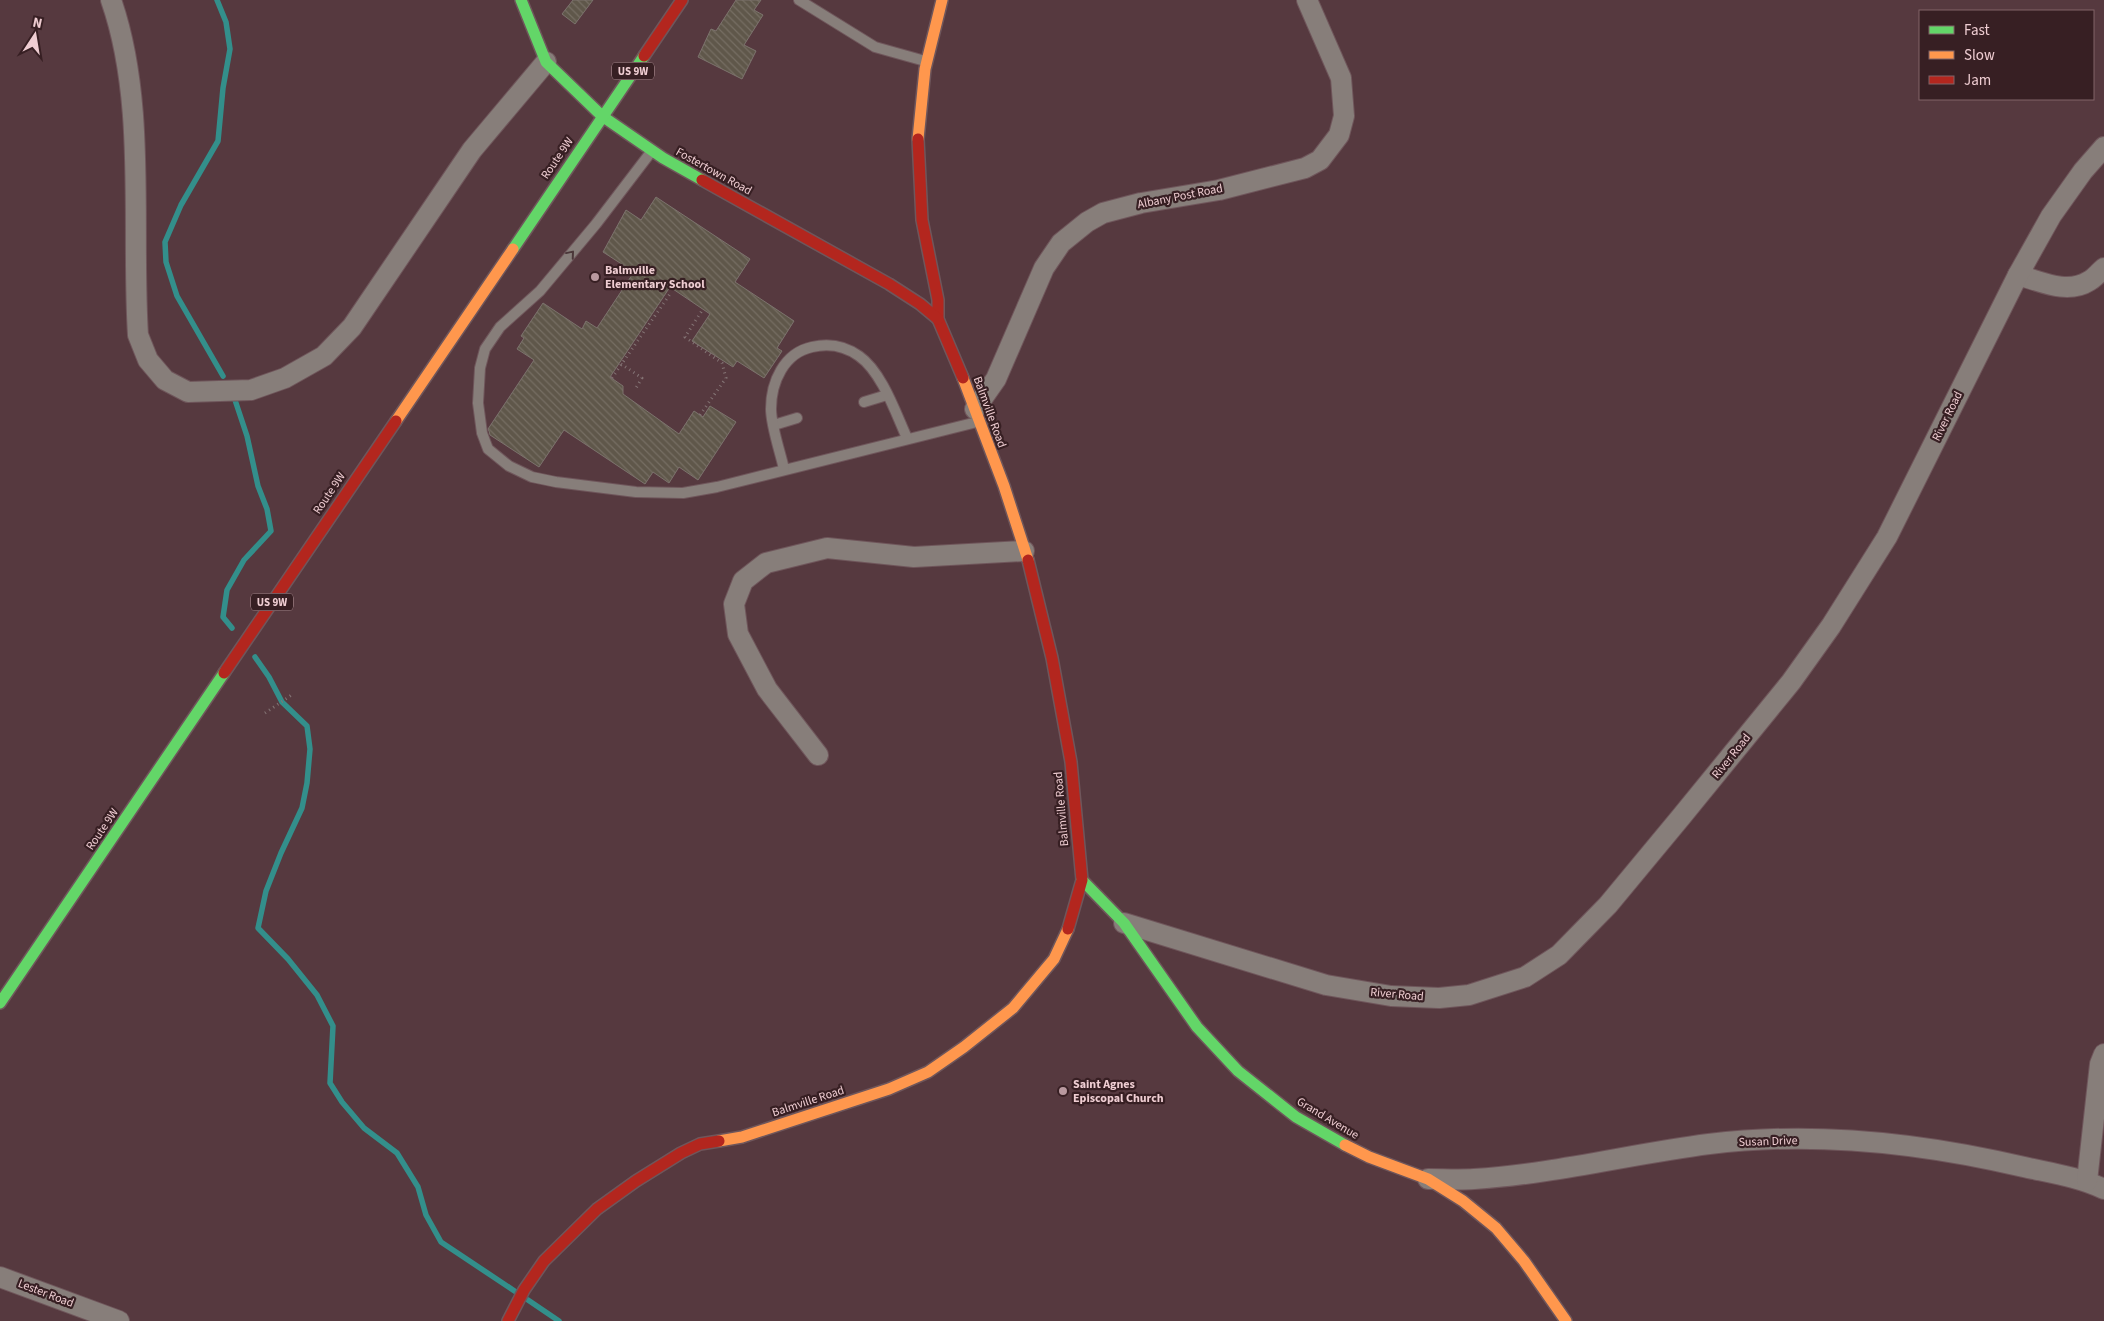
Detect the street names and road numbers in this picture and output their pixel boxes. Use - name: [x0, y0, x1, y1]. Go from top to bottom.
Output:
- road number: US 9W: [612, 62, 654, 80]
- street label: Route 9W: [537, 133, 578, 183]
- street label: Fostertown Road: [673, 143, 755, 199]
- street label: Albany Post Road: [1136, 180, 1224, 213]
- street label: Balmville Road: [969, 374, 1010, 450]
- street label: River Road: [1928, 388, 1967, 444]
- street label: Route 9W: [309, 468, 350, 518]
- road number: US 9W: [251, 594, 293, 610]
- street label: River Road: [1708, 730, 1755, 783]
- street label: Balmville Road: [1050, 771, 1073, 847]
- street label: Route 9W: [82, 804, 123, 854]
- street label: River Road: [1370, 984, 1424, 1005]
- street label: Balmville Road: [770, 1082, 846, 1121]
- street label: Grand Avenue: [1293, 1093, 1362, 1144]
- street label: Susan Drive: [1738, 1132, 1798, 1151]
- street label: Lester Road: [15, 1275, 76, 1312]

